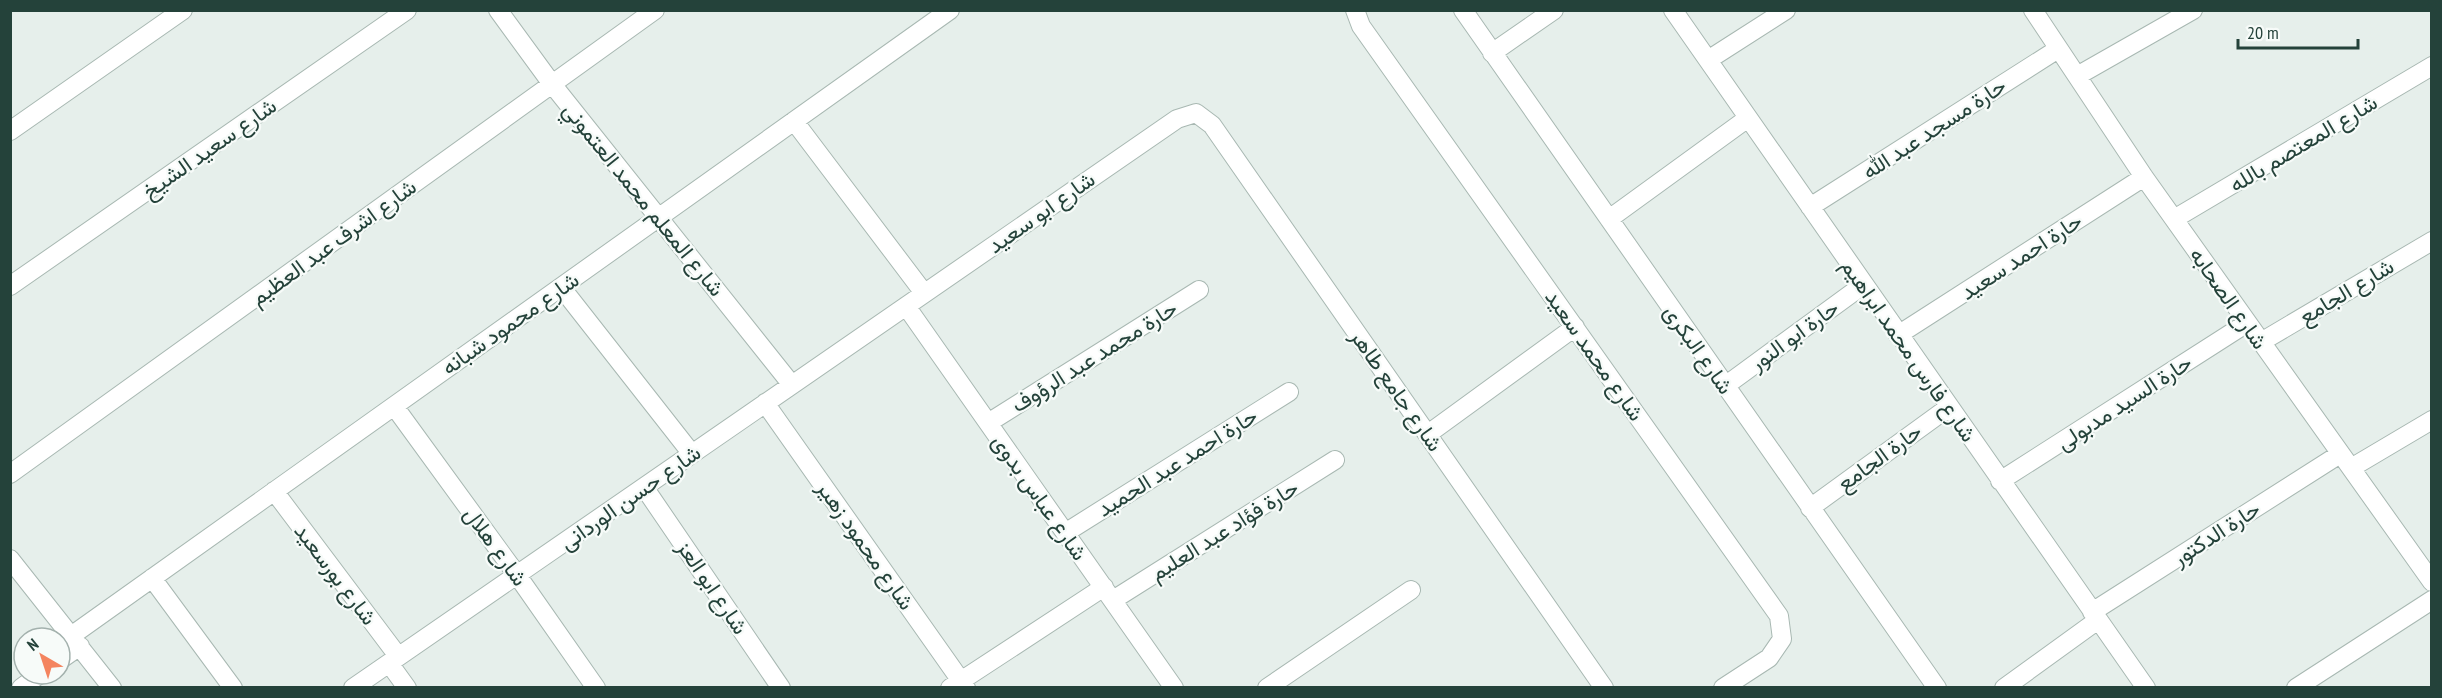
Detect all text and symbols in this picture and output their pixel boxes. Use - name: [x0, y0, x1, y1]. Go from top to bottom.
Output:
- scale bar: [2238, 12, 2358, 50]
- text: 20 m: [2247, 21, 2279, 44]
- street label: حارة مسجد عبد الله: [1857, 71, 2011, 185]
- street label: شارع المعتصم بالله: [2224, 88, 2383, 199]
- street label: شارع سعيد الشيخ: [136, 91, 282, 205]
- street label: شارع المعلم محمد العتموني: [553, 96, 731, 305]
- street label: شارع ابو سعيد: [982, 165, 1101, 260]
- street label: شارع اشرف عبد العظيم: [245, 172, 422, 312]
- street label: حارة احمد سعيد: [1955, 206, 2087, 306]
- street label: شارع الصحابه: [2183, 242, 2274, 355]
- street label: شارع الجامع: [2293, 252, 2399, 331]
- street label: شارع فارس محمد ابراهيم: [1834, 253, 1983, 448]
- street label: شارع محمود شبانه: [436, 265, 585, 382]
- street label: شارع محمد سعيد: [1538, 284, 1651, 427]
- street label: حارة ابو النور: [1743, 293, 1844, 377]
- street label: حارة محمد عبد الرؤوف: [1006, 294, 1182, 418]
- street label: شارع البكرى: [1657, 299, 1740, 400]
- street label: شارع جامع طاهر: [1343, 323, 1449, 457]
- street label: حارة السيد مدبولى: [2051, 348, 2197, 456]
- street label: حارة احمد عبد الحميد: [1091, 401, 1263, 523]
- street label: حارة الجامع: [1831, 417, 1928, 498]
- street label: شارع عباس بدوى: [985, 428, 1094, 566]
- street label: شارع حسن الوردانى: [554, 438, 707, 557]
- street label: حارة فؤاد عبد العليم: [1145, 473, 1304, 588]
- street label: شارع محمود زهير: [810, 474, 921, 616]
- street label: حارة الدكتور: [2166, 494, 2265, 572]
- street label: شارع هلال: [457, 501, 534, 592]
- street label: شارع بورسعيد: [288, 517, 383, 631]
- street label: شارع ابو العز: [670, 534, 755, 640]
- north arrow: [12, 626, 72, 686]
- text: N: [23, 634, 42, 655]

